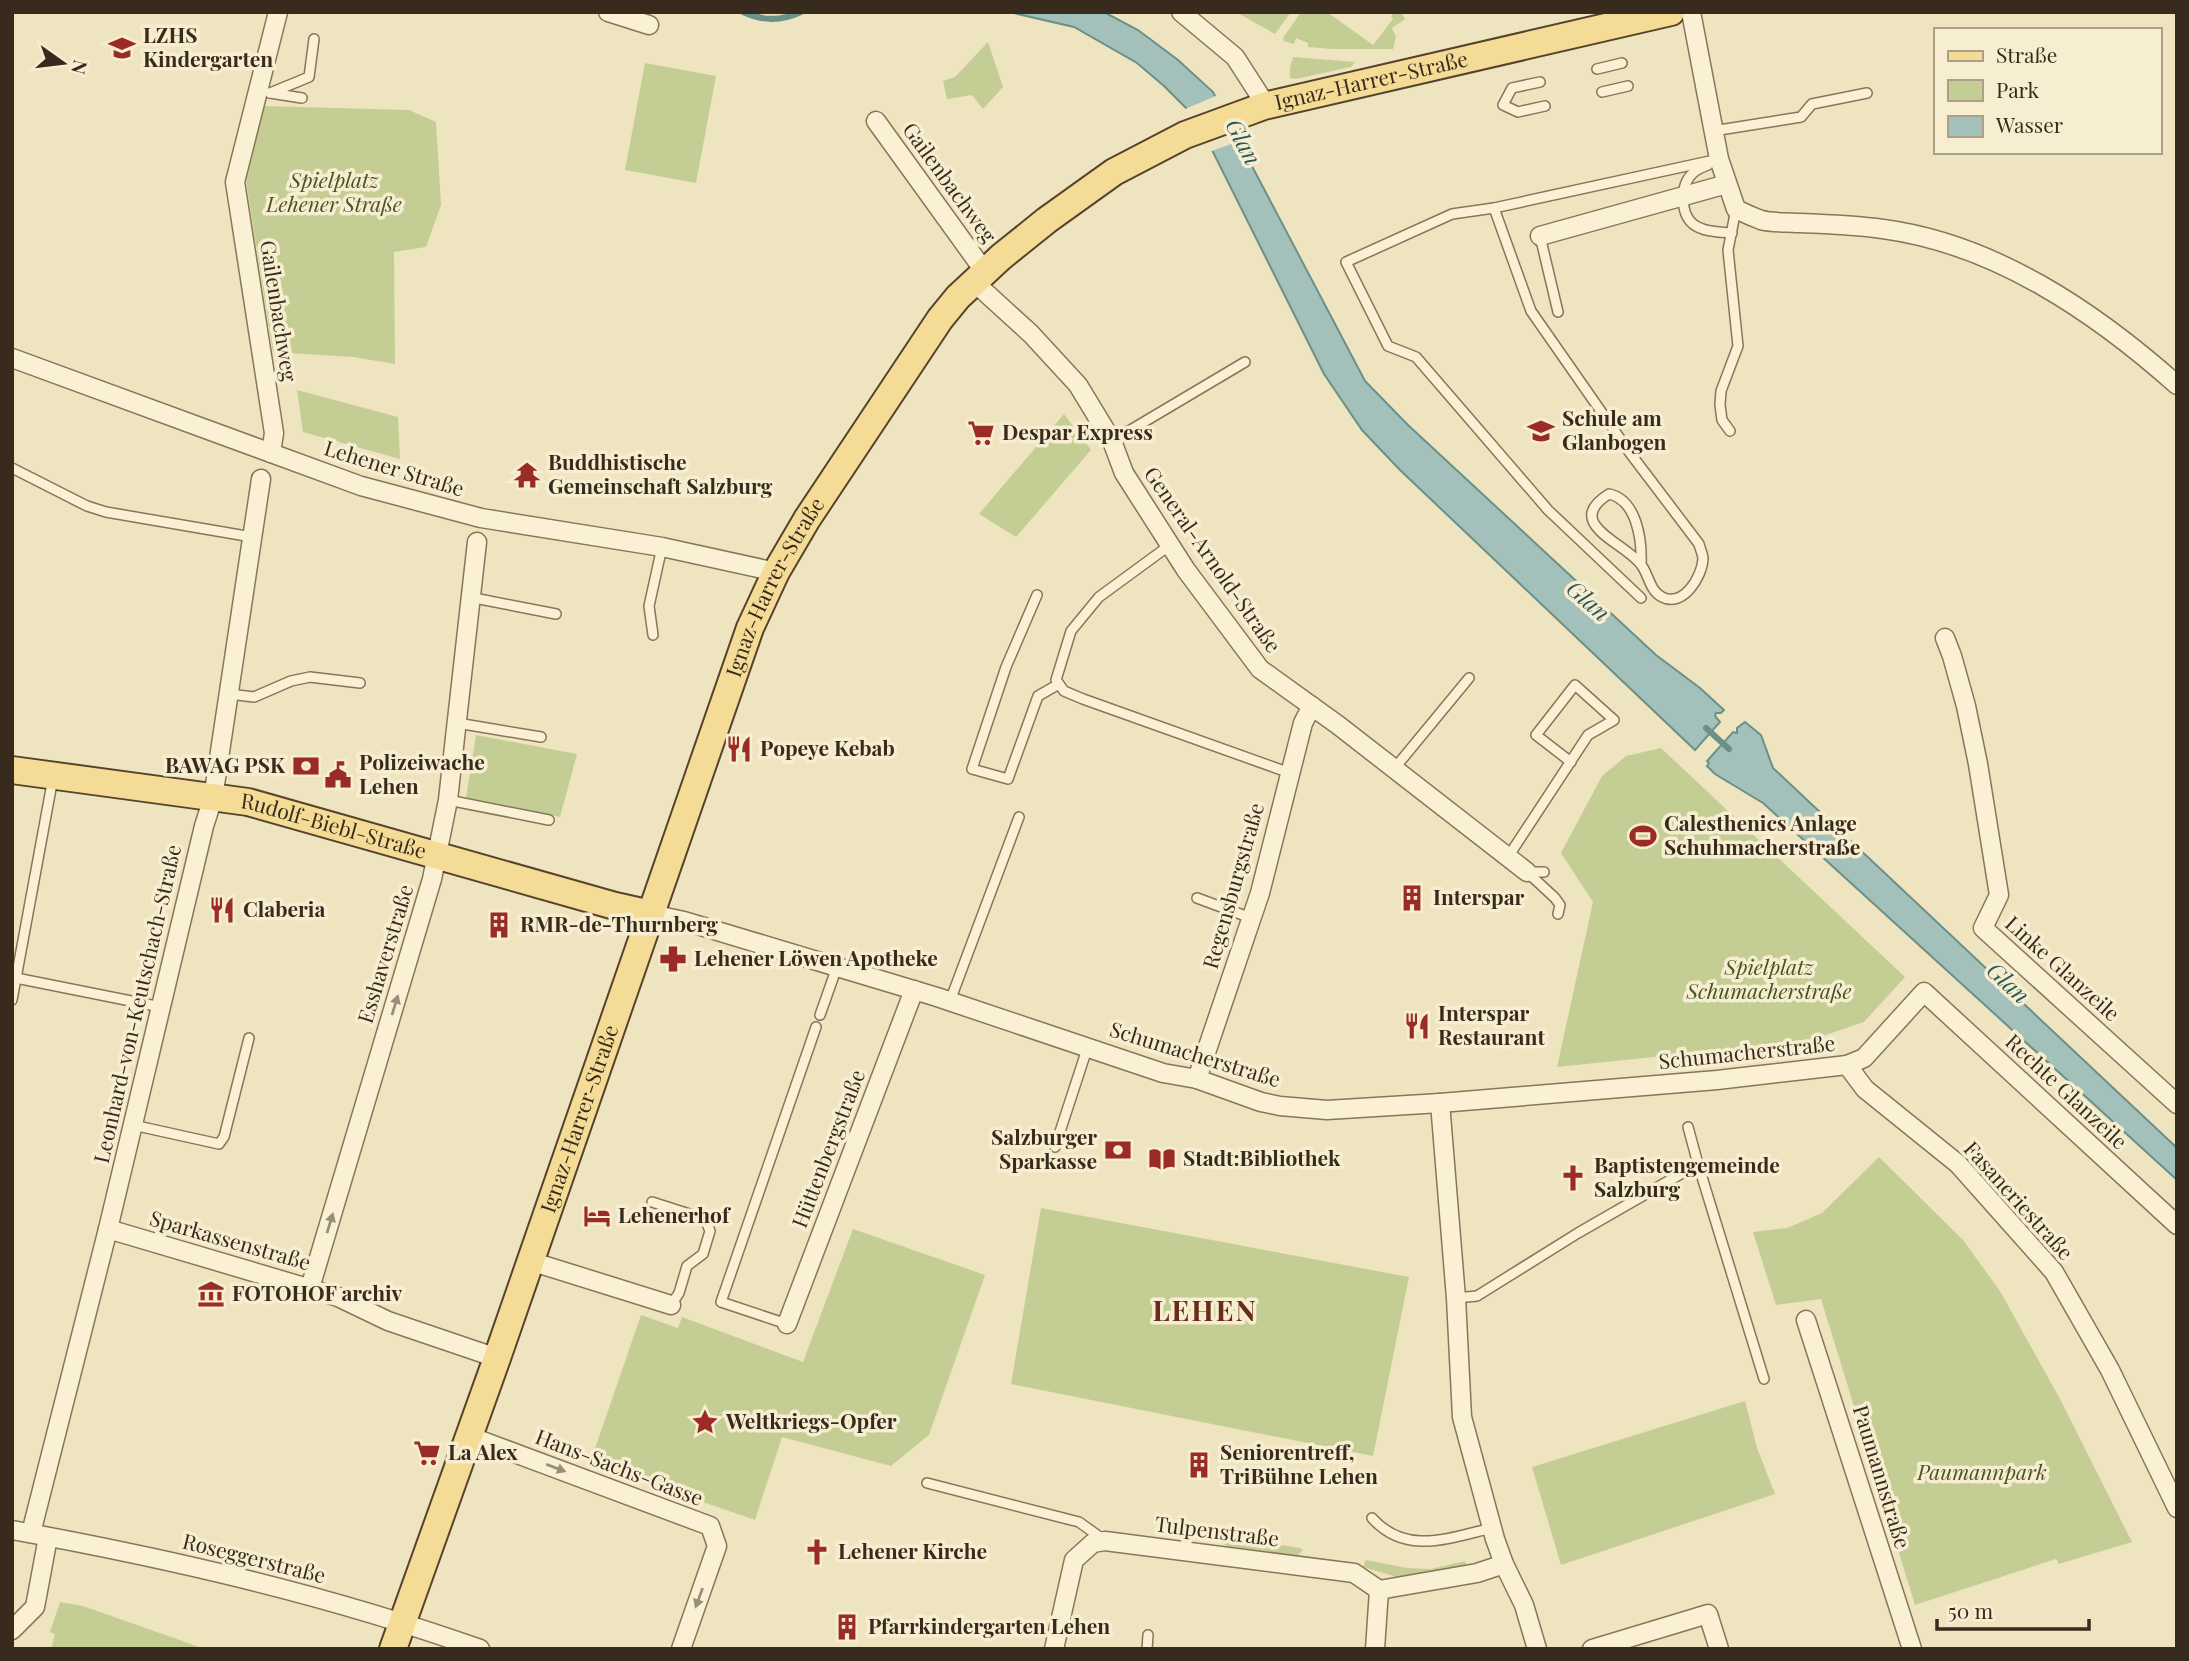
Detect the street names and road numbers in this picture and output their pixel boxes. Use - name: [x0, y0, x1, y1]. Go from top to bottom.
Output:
- street label: Ignaz-Harrer-Straße: [1272, 43, 1470, 115]
- street label: Gailenbachweg: [897, 116, 1004, 248]
- street label: Gailenbachweg: [255, 238, 305, 383]
- street label: Lehener Straße: [321, 433, 468, 502]
- street label: General-Arnold-Straße: [1139, 460, 1288, 657]
- street label: Ignaz-Harrer-Straße: [718, 491, 830, 680]
- street label: Rudolf-Biebl-Straße: [239, 785, 430, 864]
- street label: Regensburgstraße: [1195, 799, 1269, 972]
- street label: Leonhard-von-Keutschach-Straße: [86, 841, 186, 1166]
- street label: Esshaverstraße: [350, 881, 419, 1026]
- street label: Linke Glanzeile: [2000, 911, 2124, 1027]
- street label: Schumacherstraße: [1107, 1014, 1284, 1092]
- street label: Ignaz-Harrer-Straße: [532, 1021, 623, 1216]
- street label: Rechte Glanzeile: [2000, 1027, 2134, 1154]
- street label: Schumacherstraße: [1657, 1028, 1836, 1074]
- street label: Hüttenbergstraße: [784, 1065, 870, 1231]
- street label: Fasaneriestraße: [1959, 1134, 2080, 1265]
- street label: Sparkassenstraße: [147, 1203, 314, 1275]
- street label: Paumannstraße: [1848, 1401, 1918, 1552]
- street label: Hans-Sachs-Gasse: [532, 1421, 708, 1511]
- street label: Tulpenstraße: [1154, 1509, 1281, 1552]
- street label: Roseggerstraße: [180, 1526, 329, 1588]

